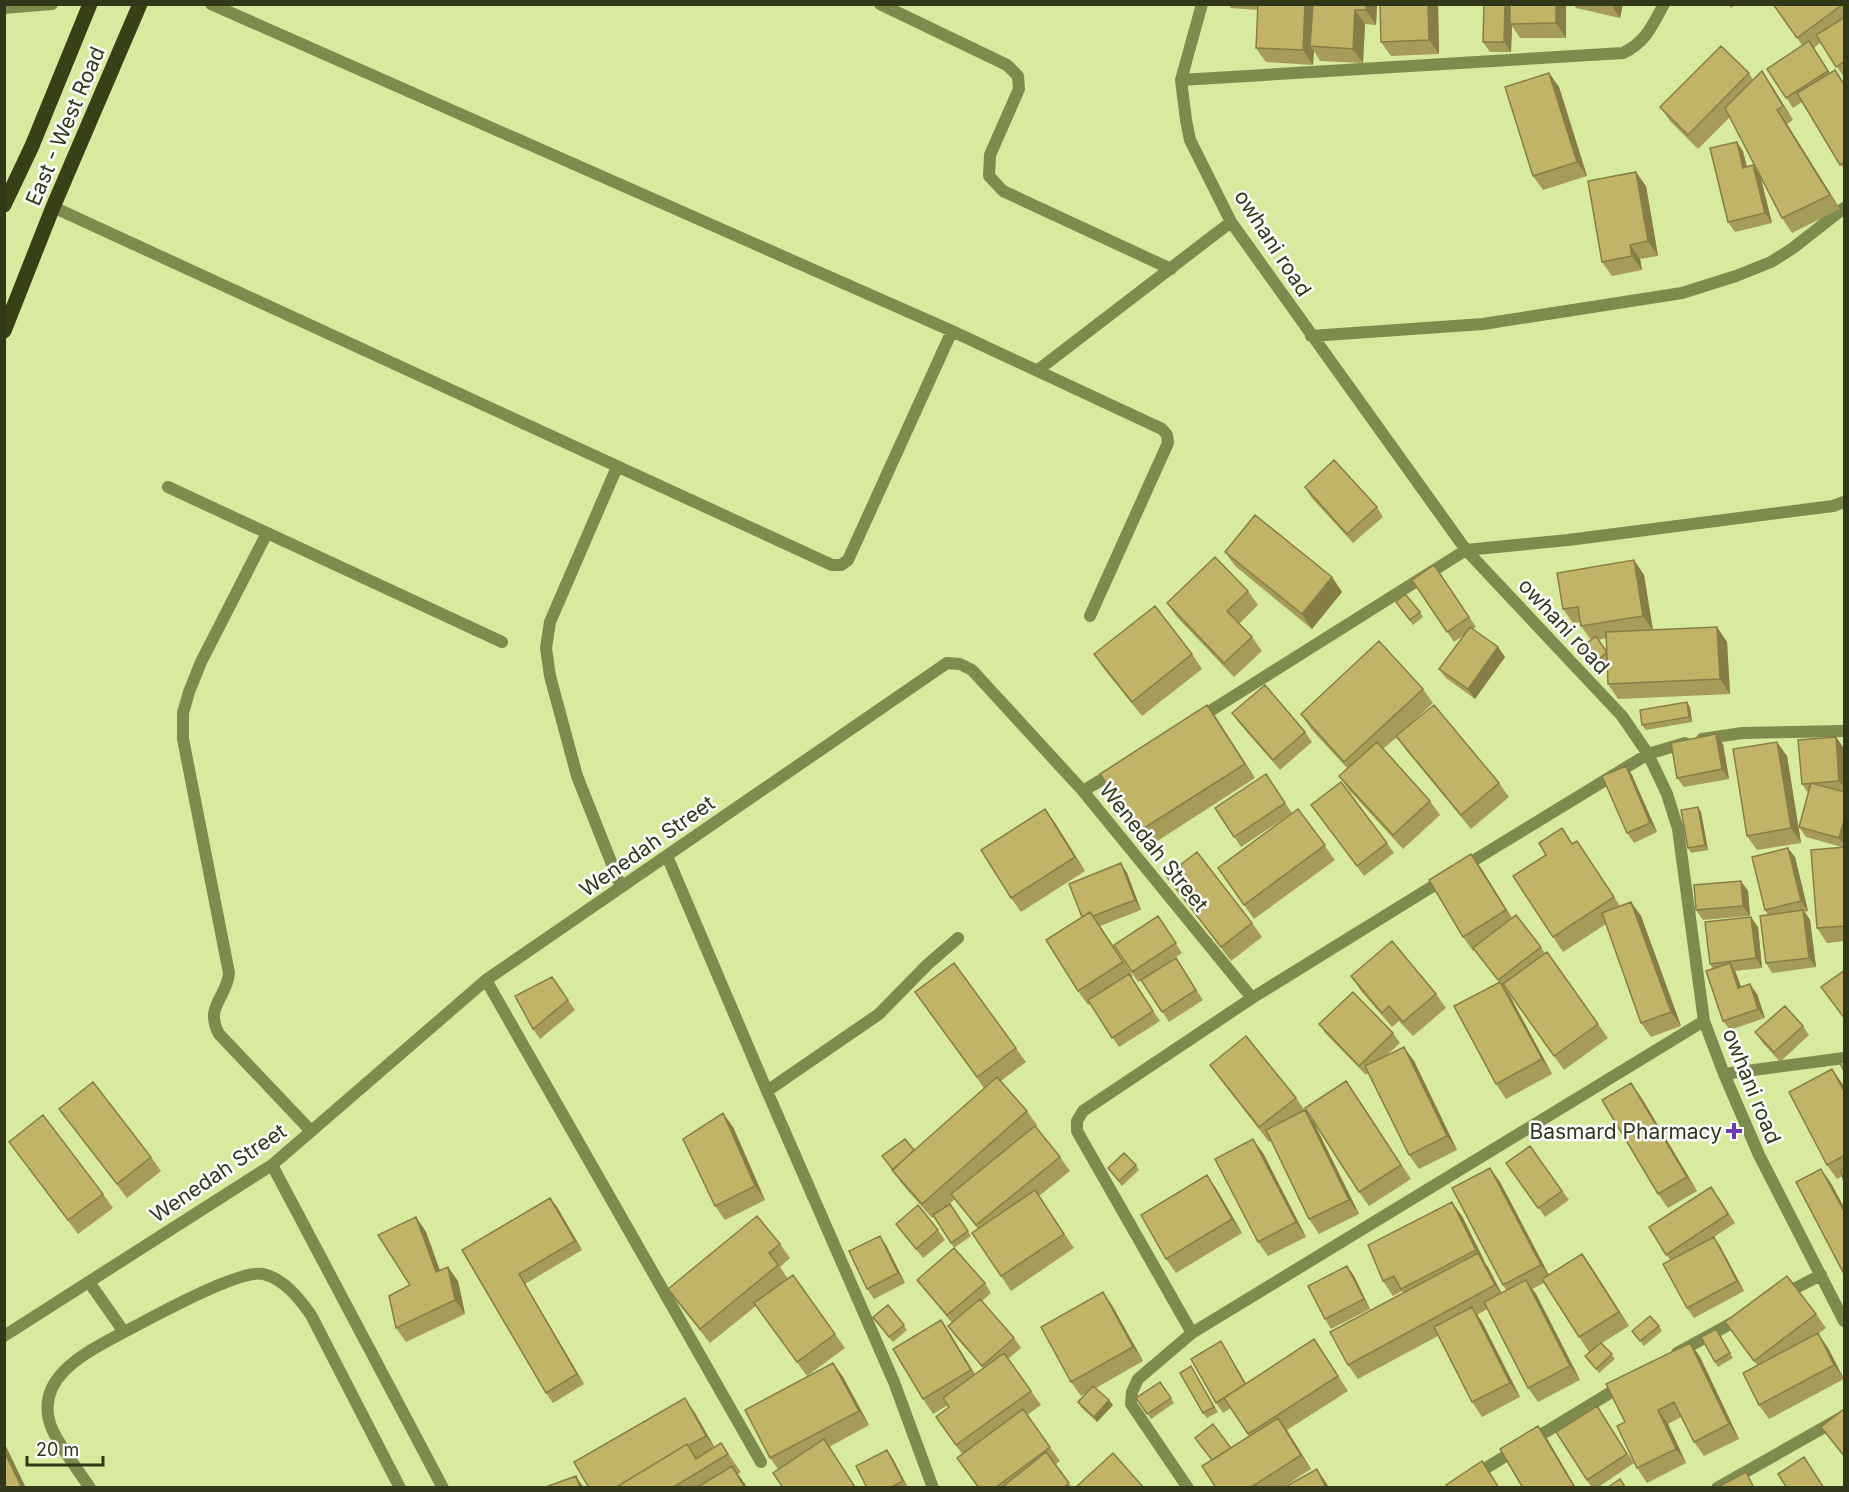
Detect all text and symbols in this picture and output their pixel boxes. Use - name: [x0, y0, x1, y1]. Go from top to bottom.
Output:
- street label: East - West Road: [20, 43, 110, 209]
- street label: owhani road: [1229, 185, 1317, 301]
- street label: owhani road: [1513, 573, 1615, 679]
- street label: Wenedah Street: [1094, 777, 1214, 917]
- street label: Wenedah Street: [575, 790, 719, 902]
- street label: owhani road: [1718, 1025, 1786, 1147]
- street label: Wenedah Street: [145, 1118, 291, 1228]
- place label: Basmard Pharmacy: [1529, 1119, 1722, 1144]
- marker: Basmard Pharmacy: [1727, 1124, 1741, 1138]
- scale bar: [27, 1429, 104, 1467]
- text: 20 m: [36, 1439, 79, 1460]

